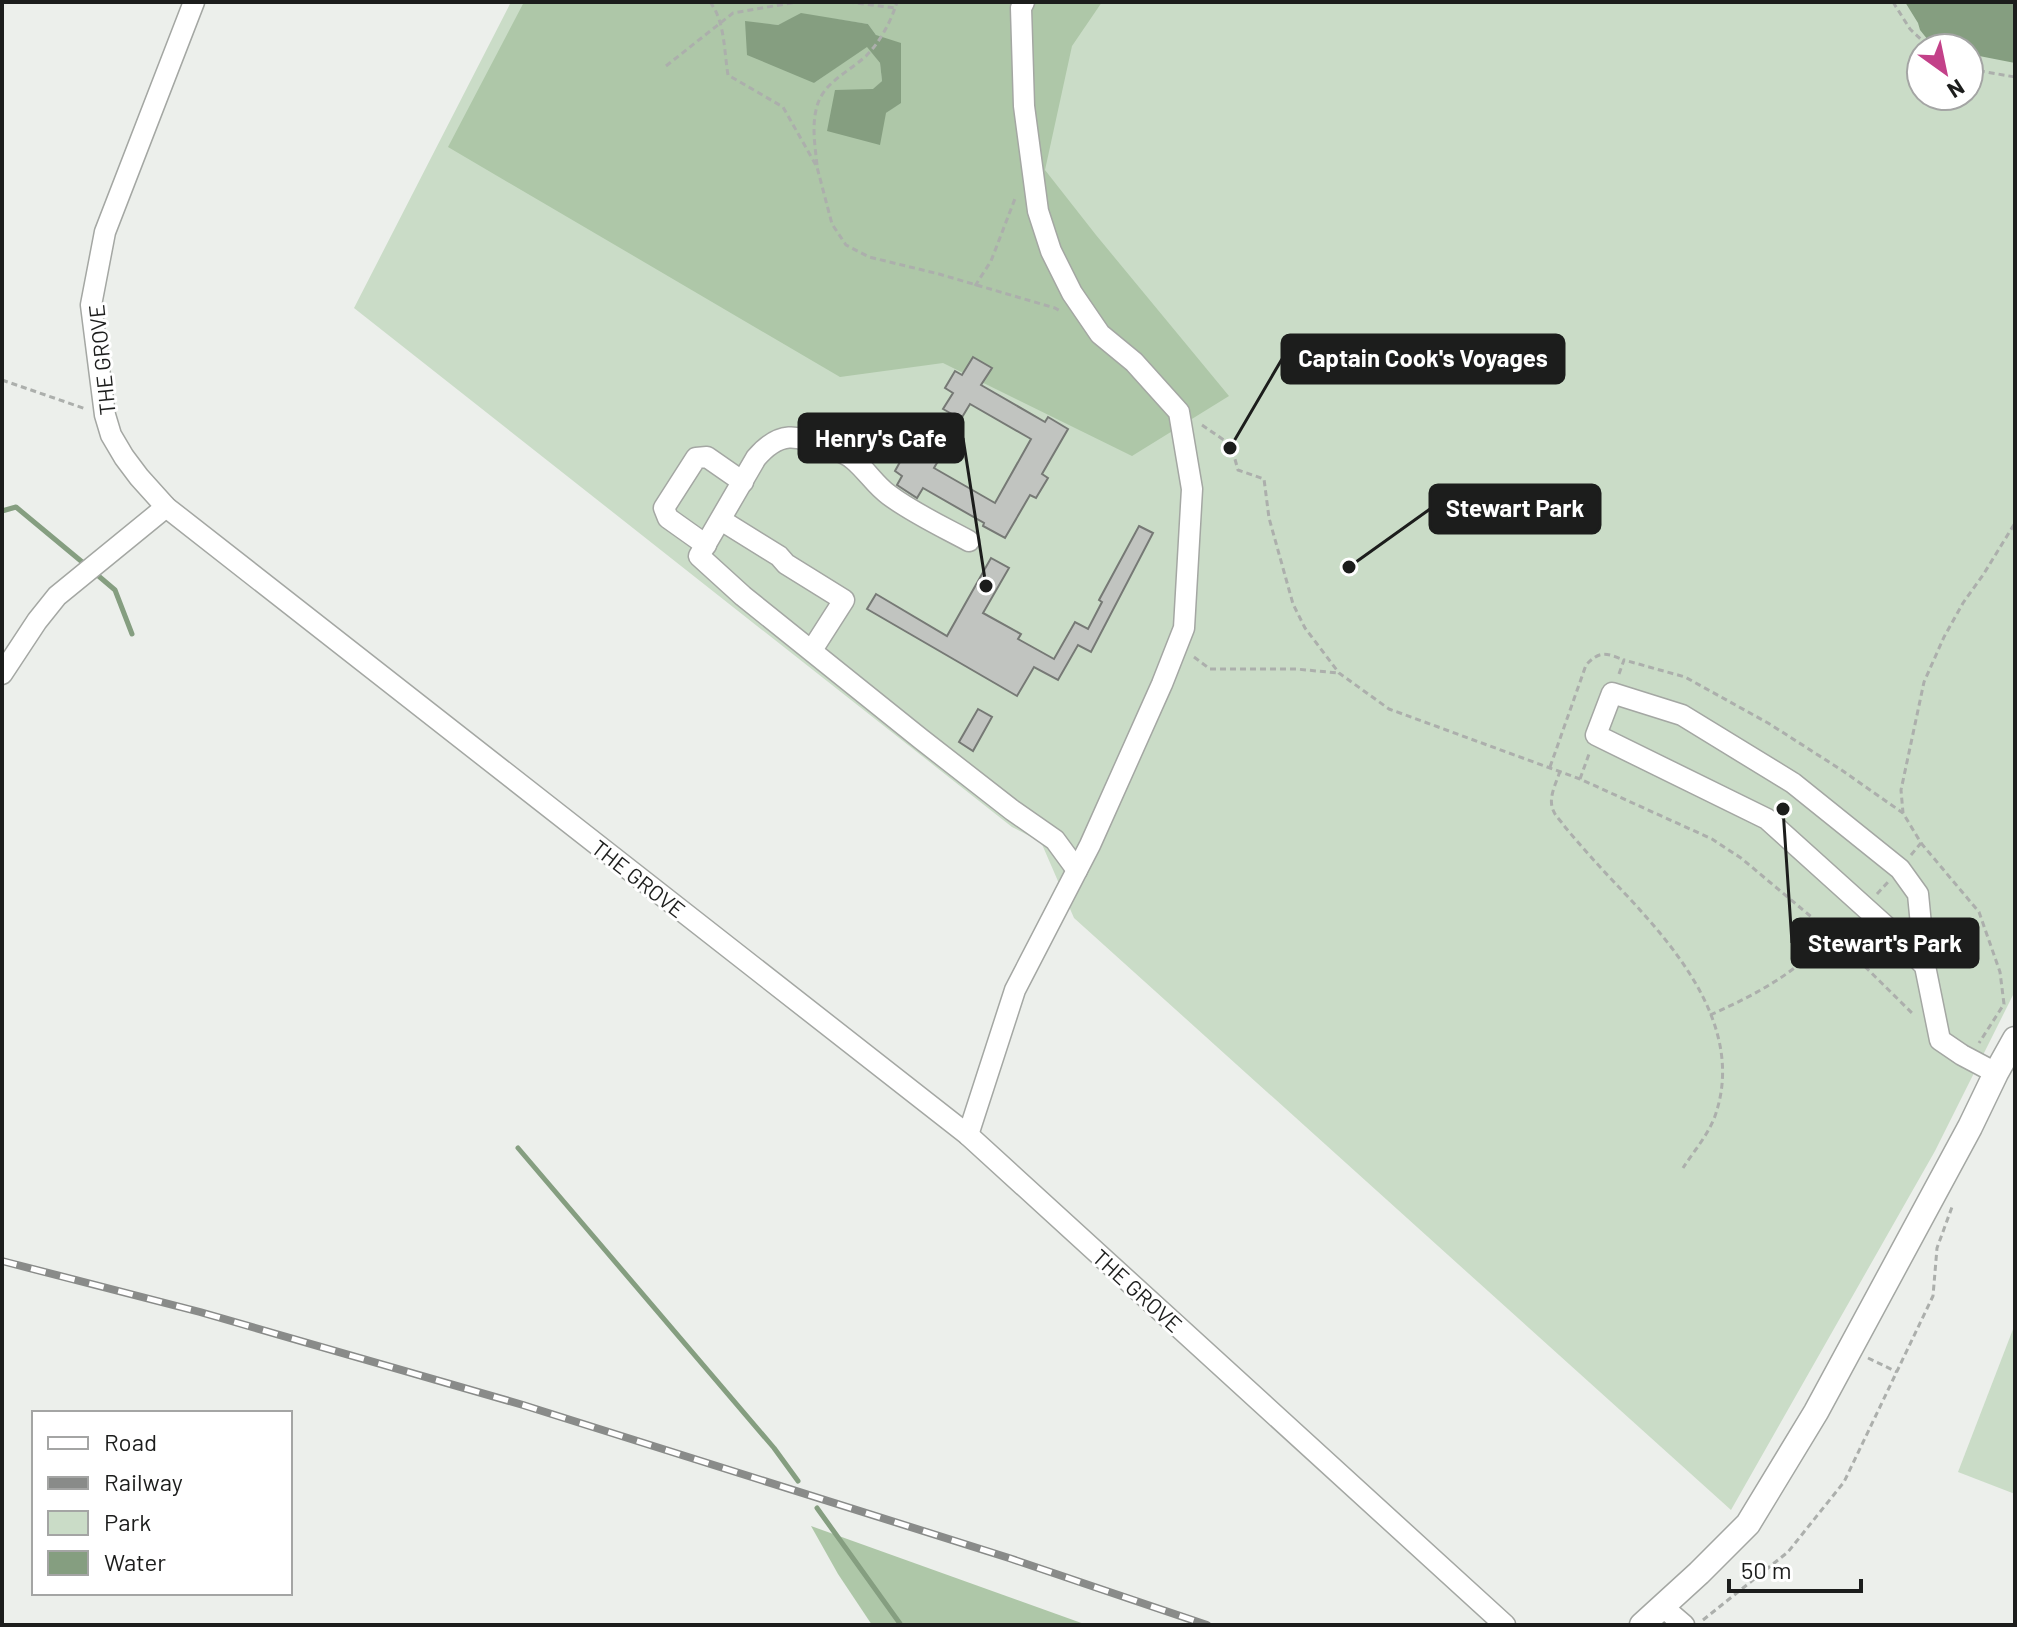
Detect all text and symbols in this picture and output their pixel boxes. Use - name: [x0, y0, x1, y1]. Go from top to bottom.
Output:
- north arrow: [1905, 32, 1985, 112]
- text: N: [1943, 75, 1970, 105]
- street label: THE GROVE: [82, 303, 120, 417]
- callout: Captain Cook's Voyages: [1282, 335, 1564, 383]
- text: Captain Cook's Voyages: [1298, 343, 1548, 372]
- callout: Henry's Cafe: [799, 414, 963, 462]
- text: Henry's Cafe: [815, 423, 947, 452]
- callout: Stewart Park: [1430, 485, 1600, 533]
- text: Stewart Park: [1446, 493, 1584, 522]
- street label: THE GROVE: [587, 834, 691, 922]
- callout: Stewart's Park: [1792, 919, 1978, 967]
- text: Stewart's Park: [1808, 928, 1962, 957]
- street label: THE GROVE: [1088, 1243, 1188, 1337]
- legend: [32, 1411, 292, 1595]
- text: Road: [104, 1427, 157, 1456]
- text: Railway: [104, 1467, 183, 1496]
- text: Park: [104, 1507, 151, 1536]
- scale bar: [1729, 1543, 1861, 1593]
- text: Water: [104, 1547, 166, 1576]
- text: 50 m: [1741, 1555, 1792, 1584]

